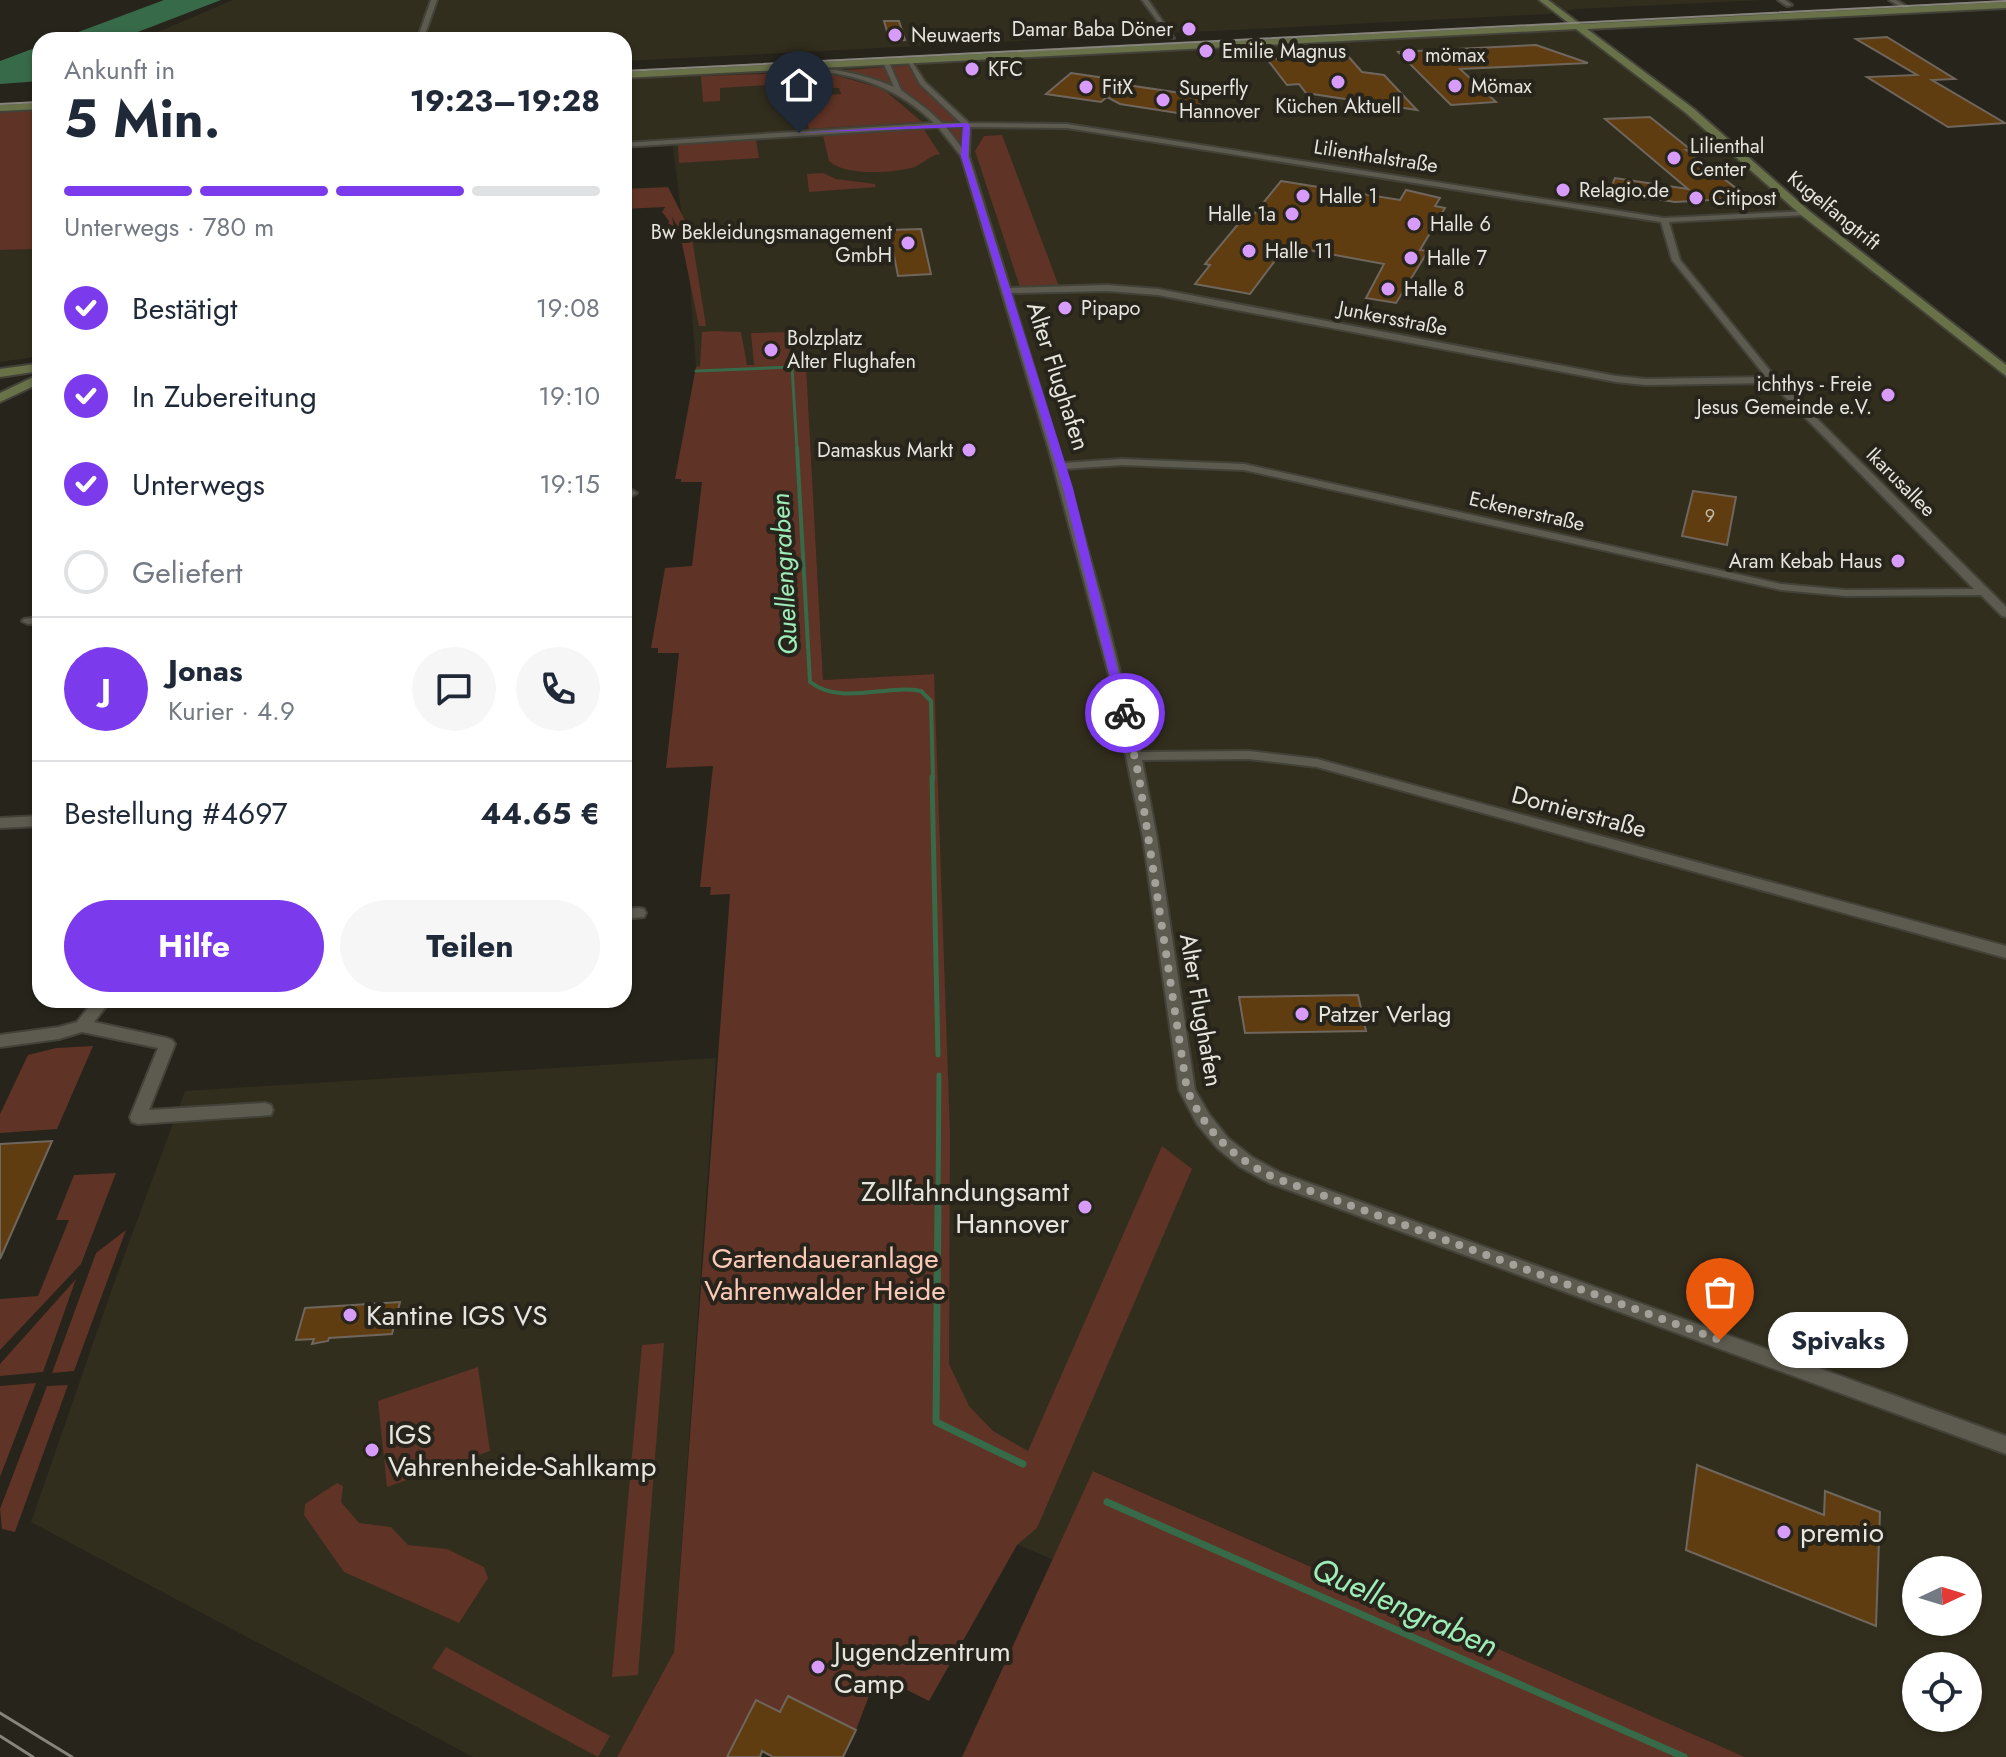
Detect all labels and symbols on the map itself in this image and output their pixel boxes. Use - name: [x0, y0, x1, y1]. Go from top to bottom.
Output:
- place label: Damar Baba Döner: [1012, 15, 1173, 44]
- marker: Damar Baba Döner: [1180, 20, 1198, 38]
- place label: Neuwaerts: [911, 21, 1001, 50]
- marker: Neuwaerts: [886, 26, 904, 44]
- place label: Emilie Magnus: [1222, 37, 1346, 66]
- place label: mömax: [1425, 41, 1486, 70]
- marker: Emilie Magnus: [1197, 42, 1215, 60]
- marker: mömax: [1400, 46, 1418, 64]
- pin: [765, 51, 833, 133]
- place label: KFC: [988, 55, 1023, 84]
- marker: KFC: [963, 60, 981, 78]
- place label: Mömax: [1471, 72, 1532, 101]
- place label: FitX: [1102, 73, 1133, 102]
- marker: Küchen Aktuell: [1329, 73, 1347, 91]
- place label: Superfly Hannover: [1179, 74, 1260, 126]
- marker: Mömax: [1446, 77, 1464, 95]
- marker: FitX: [1077, 78, 1095, 96]
- marker: Superfly Hannover: [1154, 91, 1172, 109]
- place label: Küchen Aktuell: [1275, 92, 1401, 121]
- street label: Lilienthalstraße: [1312, 132, 1440, 181]
- place label: Lilienthal Center: [1690, 132, 1764, 184]
- marker: Lilienthal Center: [1665, 149, 1683, 167]
- street label: Kugelfangtrift: [1781, 164, 1887, 257]
- place label: Relagio.de: [1579, 176, 1669, 205]
- marker: Relagio.de: [1554, 181, 1572, 199]
- place label: Halle 1: [1319, 182, 1377, 211]
- place label: Citipost: [1712, 184, 1776, 213]
- marker: Halle 1: [1294, 187, 1312, 205]
- marker: Citipost: [1687, 189, 1705, 207]
- place label: Halle 1a: [1208, 200, 1276, 229]
- marker: Halle 1a: [1283, 205, 1301, 223]
- place label: Halle 6: [1430, 210, 1491, 239]
- marker: Halle 6: [1405, 215, 1423, 233]
- place label: Bw Bekleidungsmanagement GmbH: [651, 218, 892, 270]
- marker: Bw Bekleidungsmanagement GmbH: [899, 234, 917, 252]
- place label: Halle 11: [1265, 237, 1332, 266]
- marker: Halle 11: [1240, 242, 1258, 260]
- place label: Halle 7: [1427, 244, 1487, 273]
- marker: Halle 7: [1402, 249, 1420, 267]
- place label: Halle 8: [1404, 275, 1464, 304]
- marker: Halle 8: [1379, 280, 1397, 298]
- street label: Junkersstraße: [1333, 293, 1450, 343]
- place label: Pipapo: [1081, 294, 1141, 323]
- street label: Alter Flughafen: [1018, 297, 1099, 455]
- marker: Pipapo: [1056, 299, 1074, 317]
- place label: Bolzplatz Alter Flughafen: [787, 324, 916, 376]
- marker: Bolzplatz Alter Flughafen: [762, 341, 780, 359]
- place label: ichthys - Freie Jesus Gemeinde e.V.: [1694, 370, 1872, 422]
- marker: ichthys - Freie Jesus Gemeinde e.V.: [1879, 386, 1897, 404]
- place label: Damaskus Markt: [817, 436, 953, 465]
- marker: Damaskus Markt: [960, 441, 978, 459]
- street label: Ikarusallee: [1859, 441, 1942, 524]
- street label: Eckenerstraße: [1466, 484, 1588, 539]
- water label: Quellengraben: [761, 492, 807, 656]
- house number: 9: [1705, 503, 1715, 529]
- place label: Aram Kebab Haus: [1729, 547, 1882, 576]
- marker: Aram Kebab Haus: [1889, 552, 1907, 570]
- courier: [1085, 673, 1165, 753]
- street label: Dornierstraße: [1508, 777, 1650, 846]
- street label: Alter Flughafen: [1171, 931, 1232, 1089]
- place label: Patzer Verlag: [1318, 996, 1451, 1031]
- marker: Patzer Verlag: [1293, 1005, 1311, 1023]
- place label: Zollfahndungsamt Hannover: [861, 1171, 1069, 1244]
- marker: Zollfahndungsamt Hannover: [1076, 1198, 1094, 1216]
- park label: Gartendaueranlage Vahrenwalder Heide: [704, 1238, 946, 1311]
- pin: [1686, 1258, 1754, 1340]
- place label: Kantine IGS VS: [366, 1295, 548, 1336]
- marker: Kantine IGS VS: [341, 1306, 359, 1324]
- callout: Spivaks: [1768, 1312, 1908, 1368]
- place label: IGS Vahrenheide-Sahlkamp: [388, 1414, 656, 1487]
- marker: IGS Vahrenheide-Sahlkamp: [363, 1441, 381, 1459]
- place label: premio: [1800, 1512, 1884, 1553]
- marker: premio: [1775, 1523, 1793, 1541]
- water label: Quellengraben: [1305, 1545, 1505, 1669]
- north arrow: [1902, 1556, 1982, 1636]
- place label: Jugendzentrum Camp: [830, 1631, 1011, 1704]
- marker: Jugendzentrum Camp: [809, 1658, 827, 1676]

